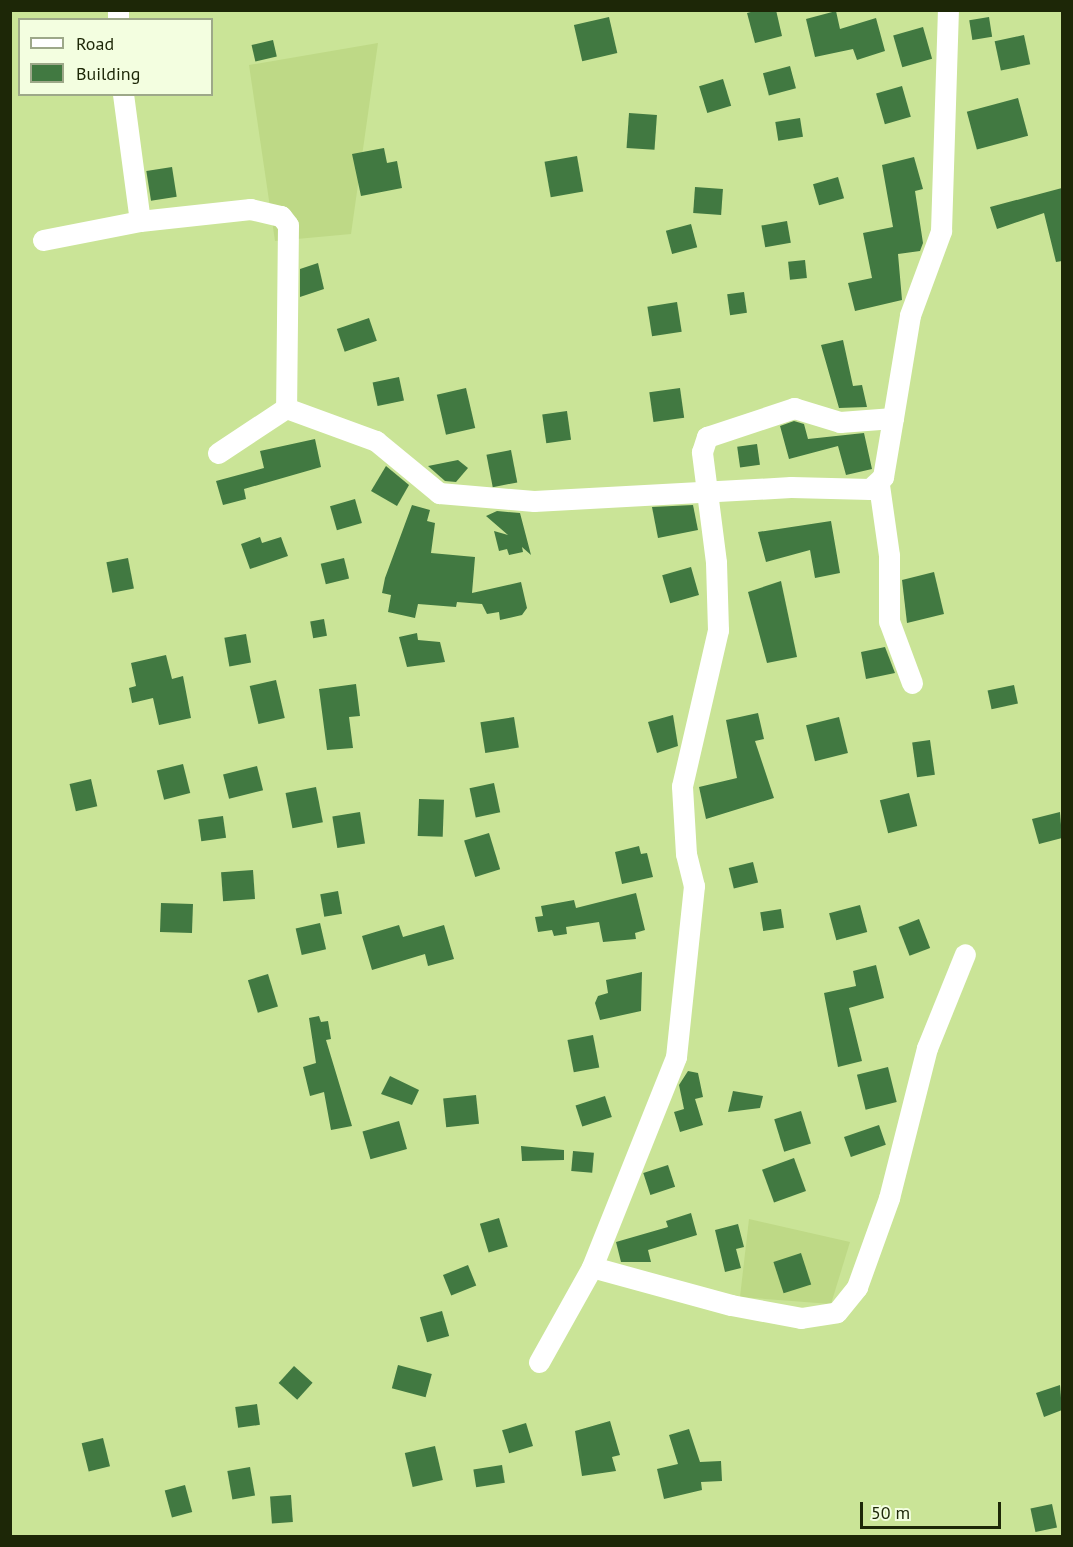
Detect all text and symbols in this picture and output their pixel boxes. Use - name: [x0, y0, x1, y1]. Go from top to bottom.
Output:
- legend: [18, 18, 213, 96]
- text: Road: [76, 32, 114, 55]
- text: Building: [76, 62, 140, 85]
- scale bar: [863, 1490, 1004, 1528]
- text: 50 m: [871, 1501, 910, 1524]

